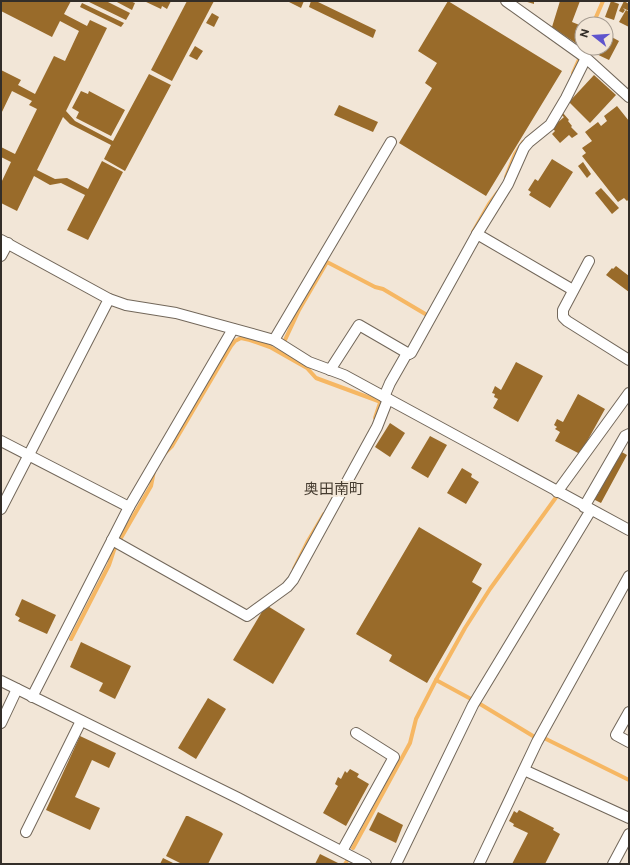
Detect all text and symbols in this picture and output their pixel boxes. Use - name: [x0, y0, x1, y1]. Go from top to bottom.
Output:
- north arrow: [574, 16, 614, 56]
- text: N: [577, 27, 591, 39]
- district label: 奥田南町: [304, 479, 364, 497]

